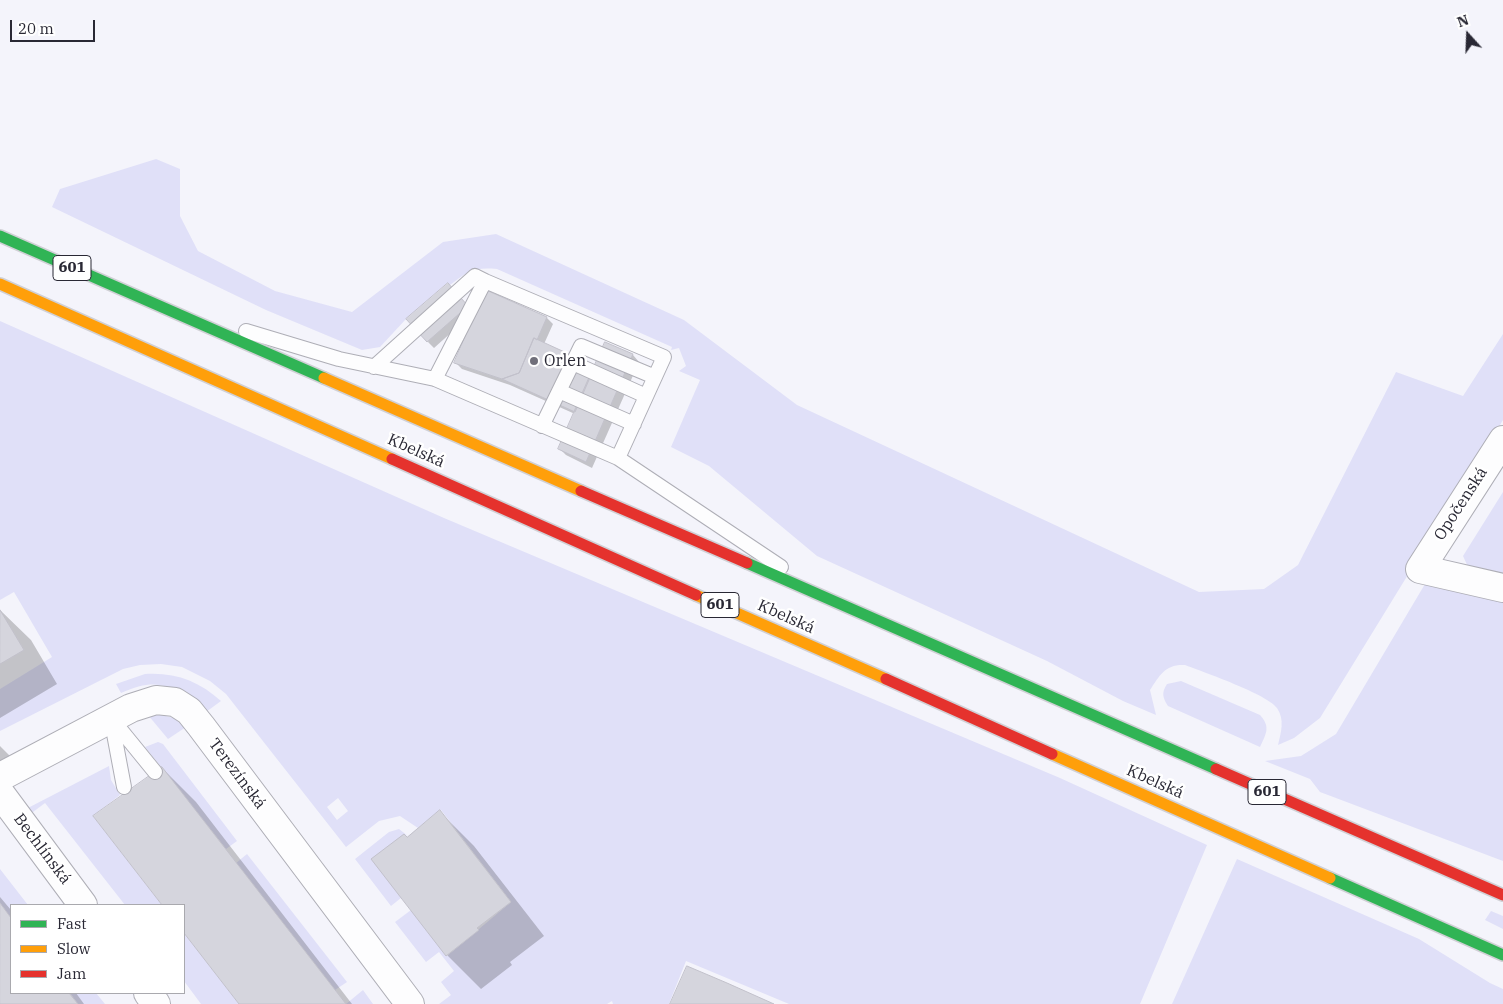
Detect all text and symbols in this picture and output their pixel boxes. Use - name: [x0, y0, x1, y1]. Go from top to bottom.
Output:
- scale bar: [12, 10, 98, 42]
- north arrow: [1443, 10, 1493, 60]
- text: N: [1455, 11, 1471, 31]
- text: 20 m: [18, 19, 54, 38]
- road number: 601: [53, 256, 91, 280]
- place label: Orlen: [544, 351, 586, 371]
- marker: Orlen: [528, 355, 540, 367]
- street label: Kbelská: [385, 430, 447, 472]
- street label: Opočenská: [1430, 464, 1492, 544]
- road number: 601: [701, 592, 739, 618]
- street label: Kbelská: [755, 596, 817, 638]
- street label: Terezínská: [204, 735, 270, 813]
- street label: Kbelská: [1124, 761, 1186, 803]
- road number: 601: [1248, 780, 1286, 804]
- street label: Bechlínská: [9, 810, 75, 888]
- legend: [10, 904, 185, 994]
- text: Fast: [57, 914, 87, 933]
- text: Slow: [57, 939, 90, 958]
- text: Jam: [57, 964, 86, 983]

